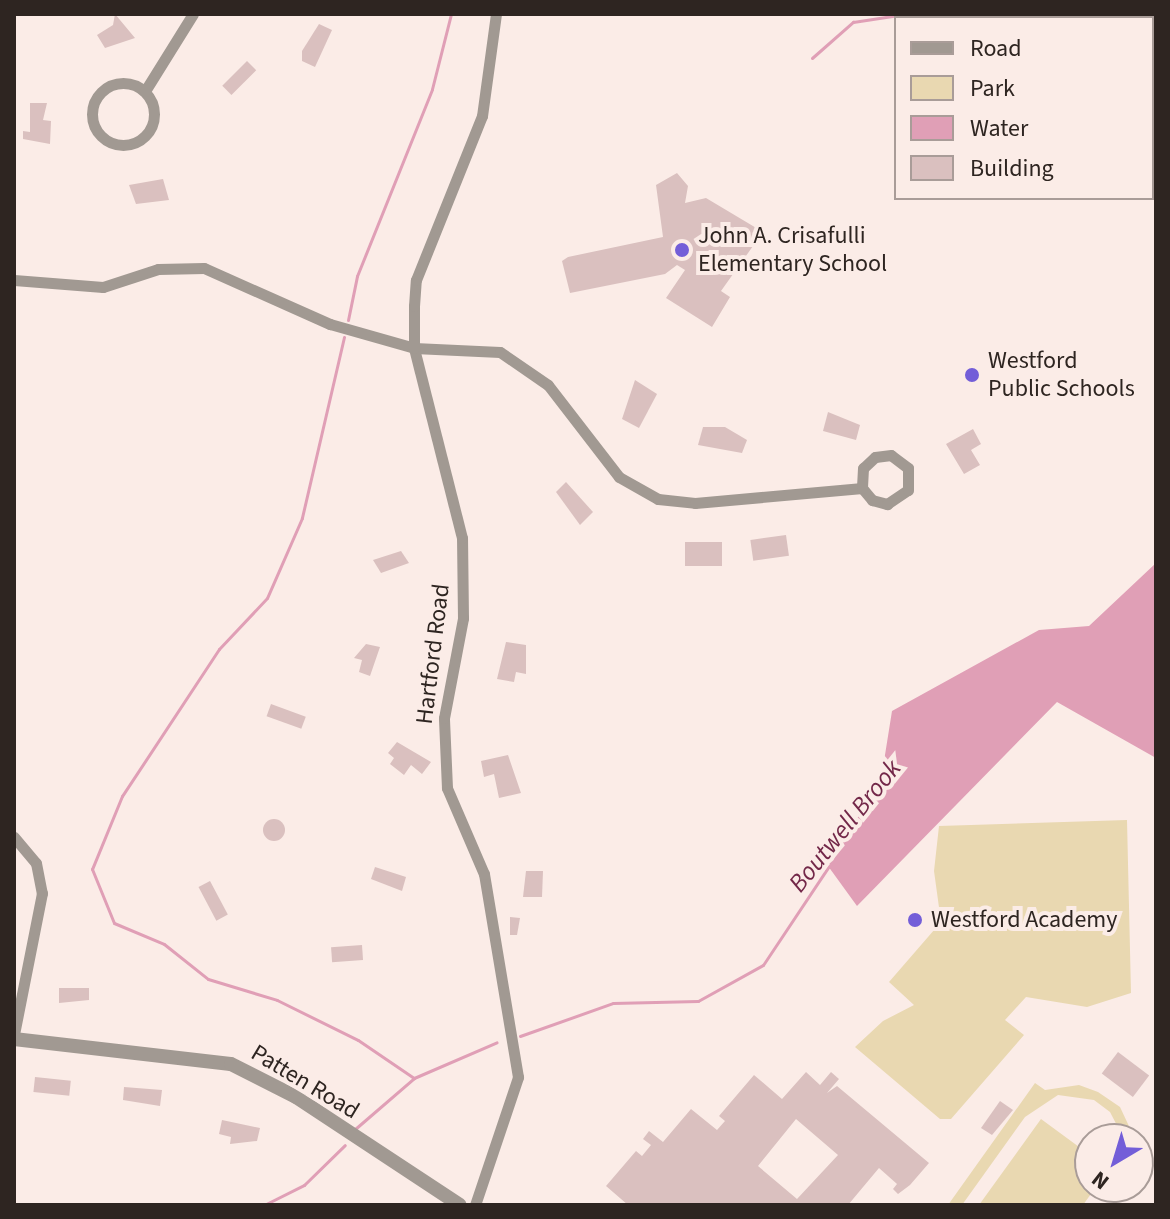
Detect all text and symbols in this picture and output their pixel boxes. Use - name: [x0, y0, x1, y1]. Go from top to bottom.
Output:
- legend: [894, 16, 1154, 200]
- text: Road: [970, 31, 1022, 66]
- text: Park: [970, 71, 1015, 106]
- text: Water: [970, 111, 1028, 146]
- text: Building: [970, 151, 1054, 186]
- place label: John A. Crisafulli Elementary School: [698, 222, 887, 278]
- marker: John A. Crisafulli Elementary School: [673, 241, 691, 259]
- place label: Westford Public Schools: [988, 347, 1135, 403]
- marker: Westford Public Schools: [963, 366, 981, 384]
- street label: Hartford Road: [410, 582, 456, 726]
- water label: Boutwell Brook: [782, 753, 908, 899]
- place label: Westford Academy: [931, 906, 1117, 934]
- marker: Westford Academy: [906, 911, 924, 929]
- street label: Patten Road: [246, 1038, 364, 1126]
- north arrow: [1074, 1123, 1154, 1203]
- text: N: [1085, 1163, 1116, 1197]

